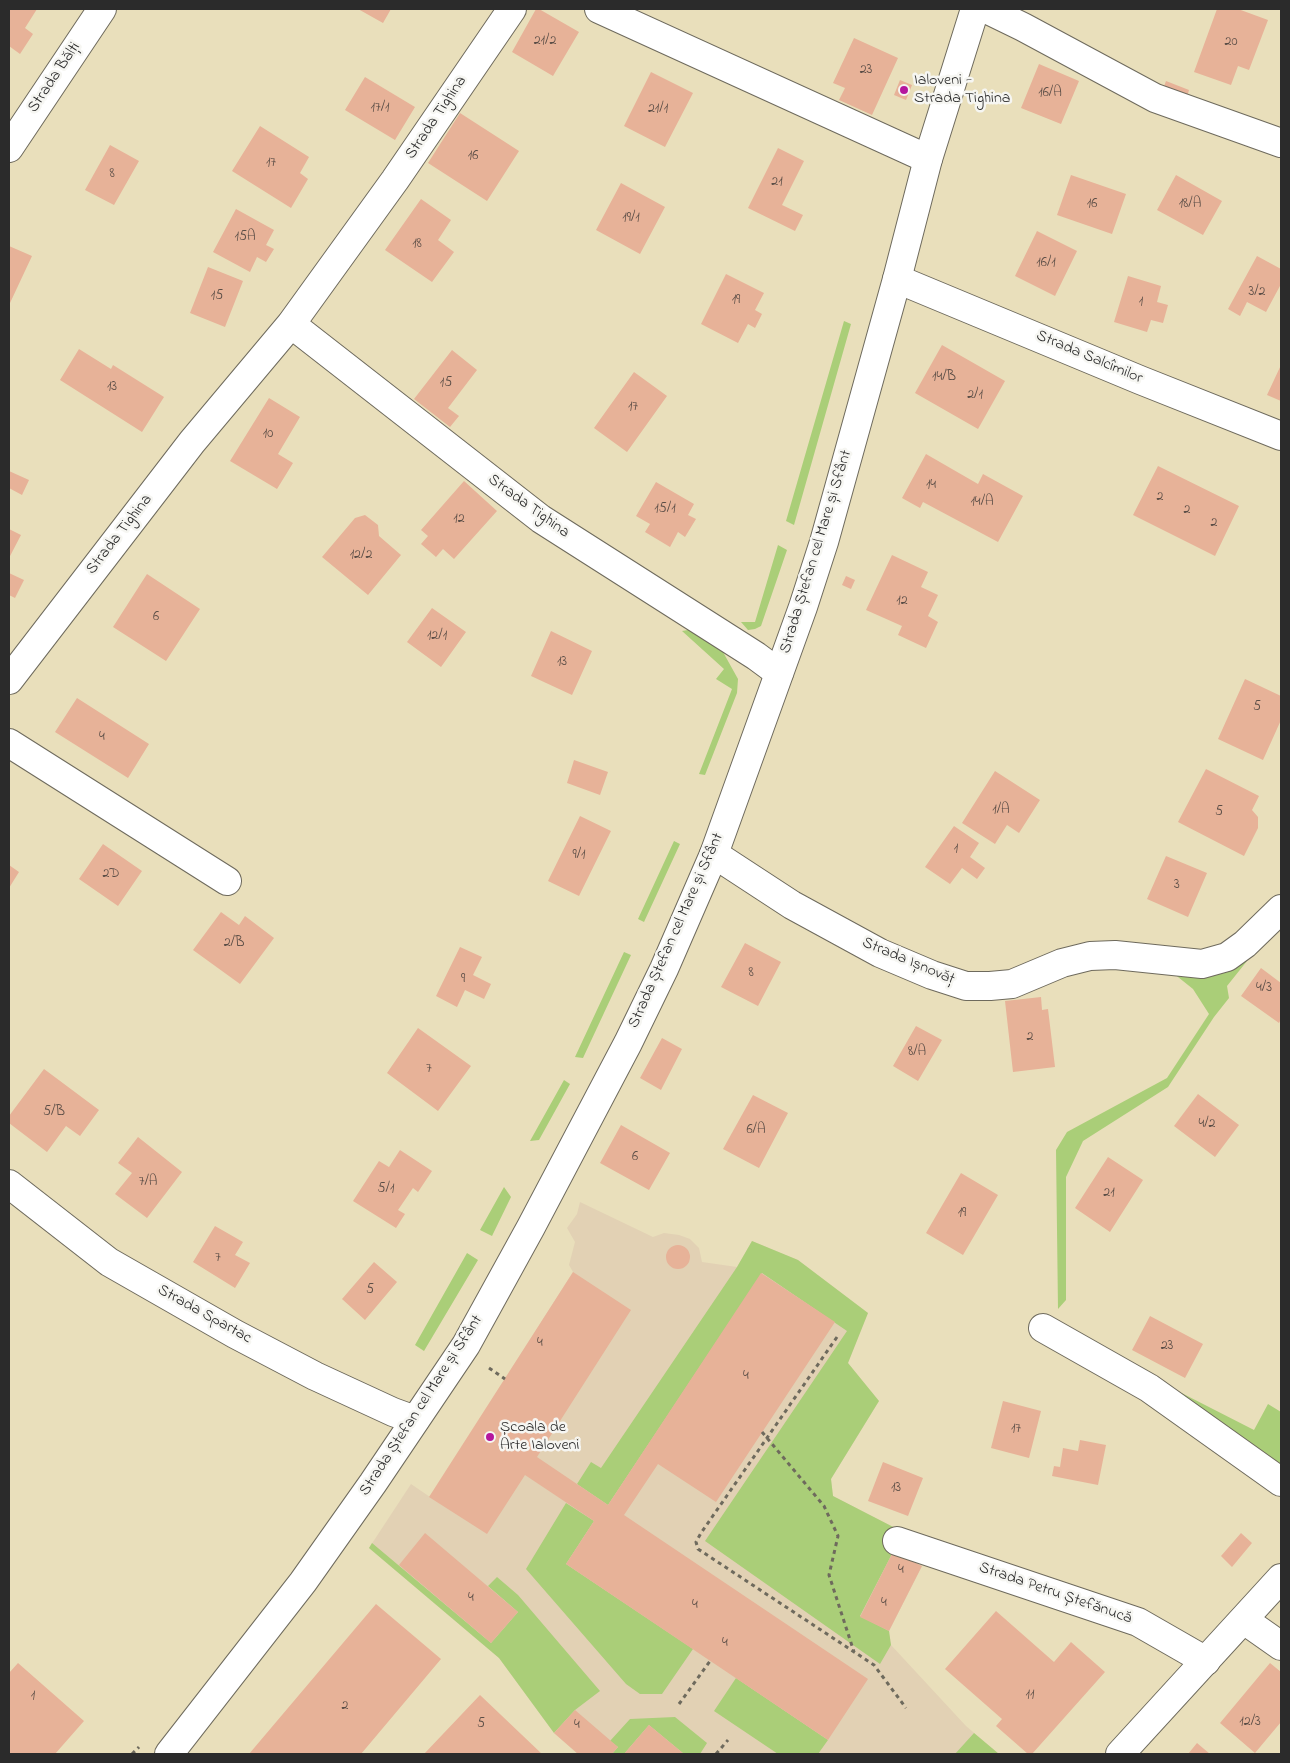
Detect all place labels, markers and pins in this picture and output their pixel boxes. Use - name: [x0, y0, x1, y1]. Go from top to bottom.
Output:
- place label: Ialoveni - Strada Tighina: [914, 71, 1010, 109]
- marker: Ialoveni - Strada Tighina: [898, 84, 910, 96]
- place label: Școala de Arte Ialoveni: [500, 1418, 579, 1456]
- marker: Școala de Arte Ialoveni: [484, 1431, 496, 1443]

